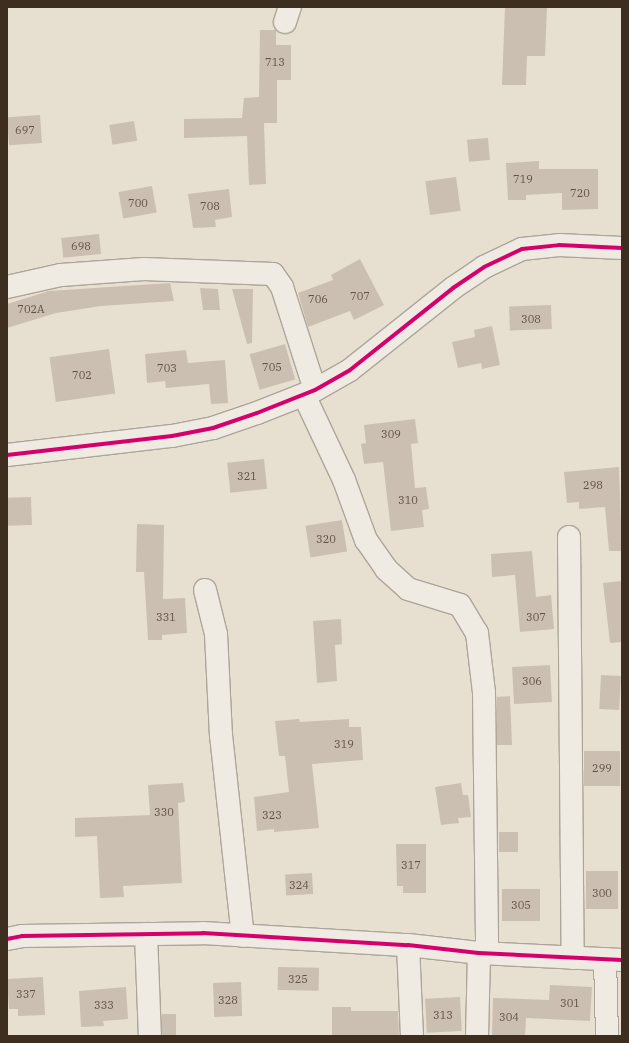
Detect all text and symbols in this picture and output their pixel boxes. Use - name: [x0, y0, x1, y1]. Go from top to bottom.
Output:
- house number: 713: [265, 55, 285, 69]
- house number: 697: [15, 123, 35, 137]
- house number: 719: [513, 172, 533, 186]
- house number: 720: [570, 186, 590, 200]
- house number: 700: [128, 196, 148, 210]
- house number: 708: [200, 199, 220, 213]
- house number: 698: [71, 239, 91, 253]
- house number: 707: [350, 289, 370, 303]
- house number: 706: [308, 292, 328, 306]
- house number: 702A: [17, 302, 45, 316]
- house number: 308: [521, 312, 541, 326]
- house number: 705: [262, 360, 282, 374]
- house number: 703: [157, 361, 177, 375]
- house number: 702: [72, 368, 92, 382]
- house number: 309: [381, 427, 401, 441]
- house number: 321: [237, 469, 257, 483]
- house number: 298: [583, 478, 603, 492]
- house number: 310: [398, 493, 418, 507]
- house number: 320: [316, 532, 336, 546]
- house number: 331: [156, 610, 176, 624]
- house number: 307: [526, 610, 546, 624]
- house number: 306: [522, 674, 542, 688]
- house number: 319: [334, 737, 354, 751]
- house number: 299: [592, 761, 612, 775]
- house number: 330: [154, 805, 174, 819]
- house number: 323: [262, 808, 282, 822]
- house number: 317: [401, 858, 421, 872]
- house number: 324: [289, 878, 309, 892]
- house number: 300: [592, 886, 612, 900]
- house number: 305: [511, 898, 531, 912]
- house number: 325: [288, 972, 308, 986]
- house number: 337: [16, 987, 36, 1001]
- house number: 328: [218, 993, 238, 1007]
- house number: 301: [560, 996, 580, 1010]
- house number: 333: [94, 998, 114, 1012]
- house number: 313: [433, 1008, 453, 1022]
- house number: 304: [499, 1010, 519, 1024]

